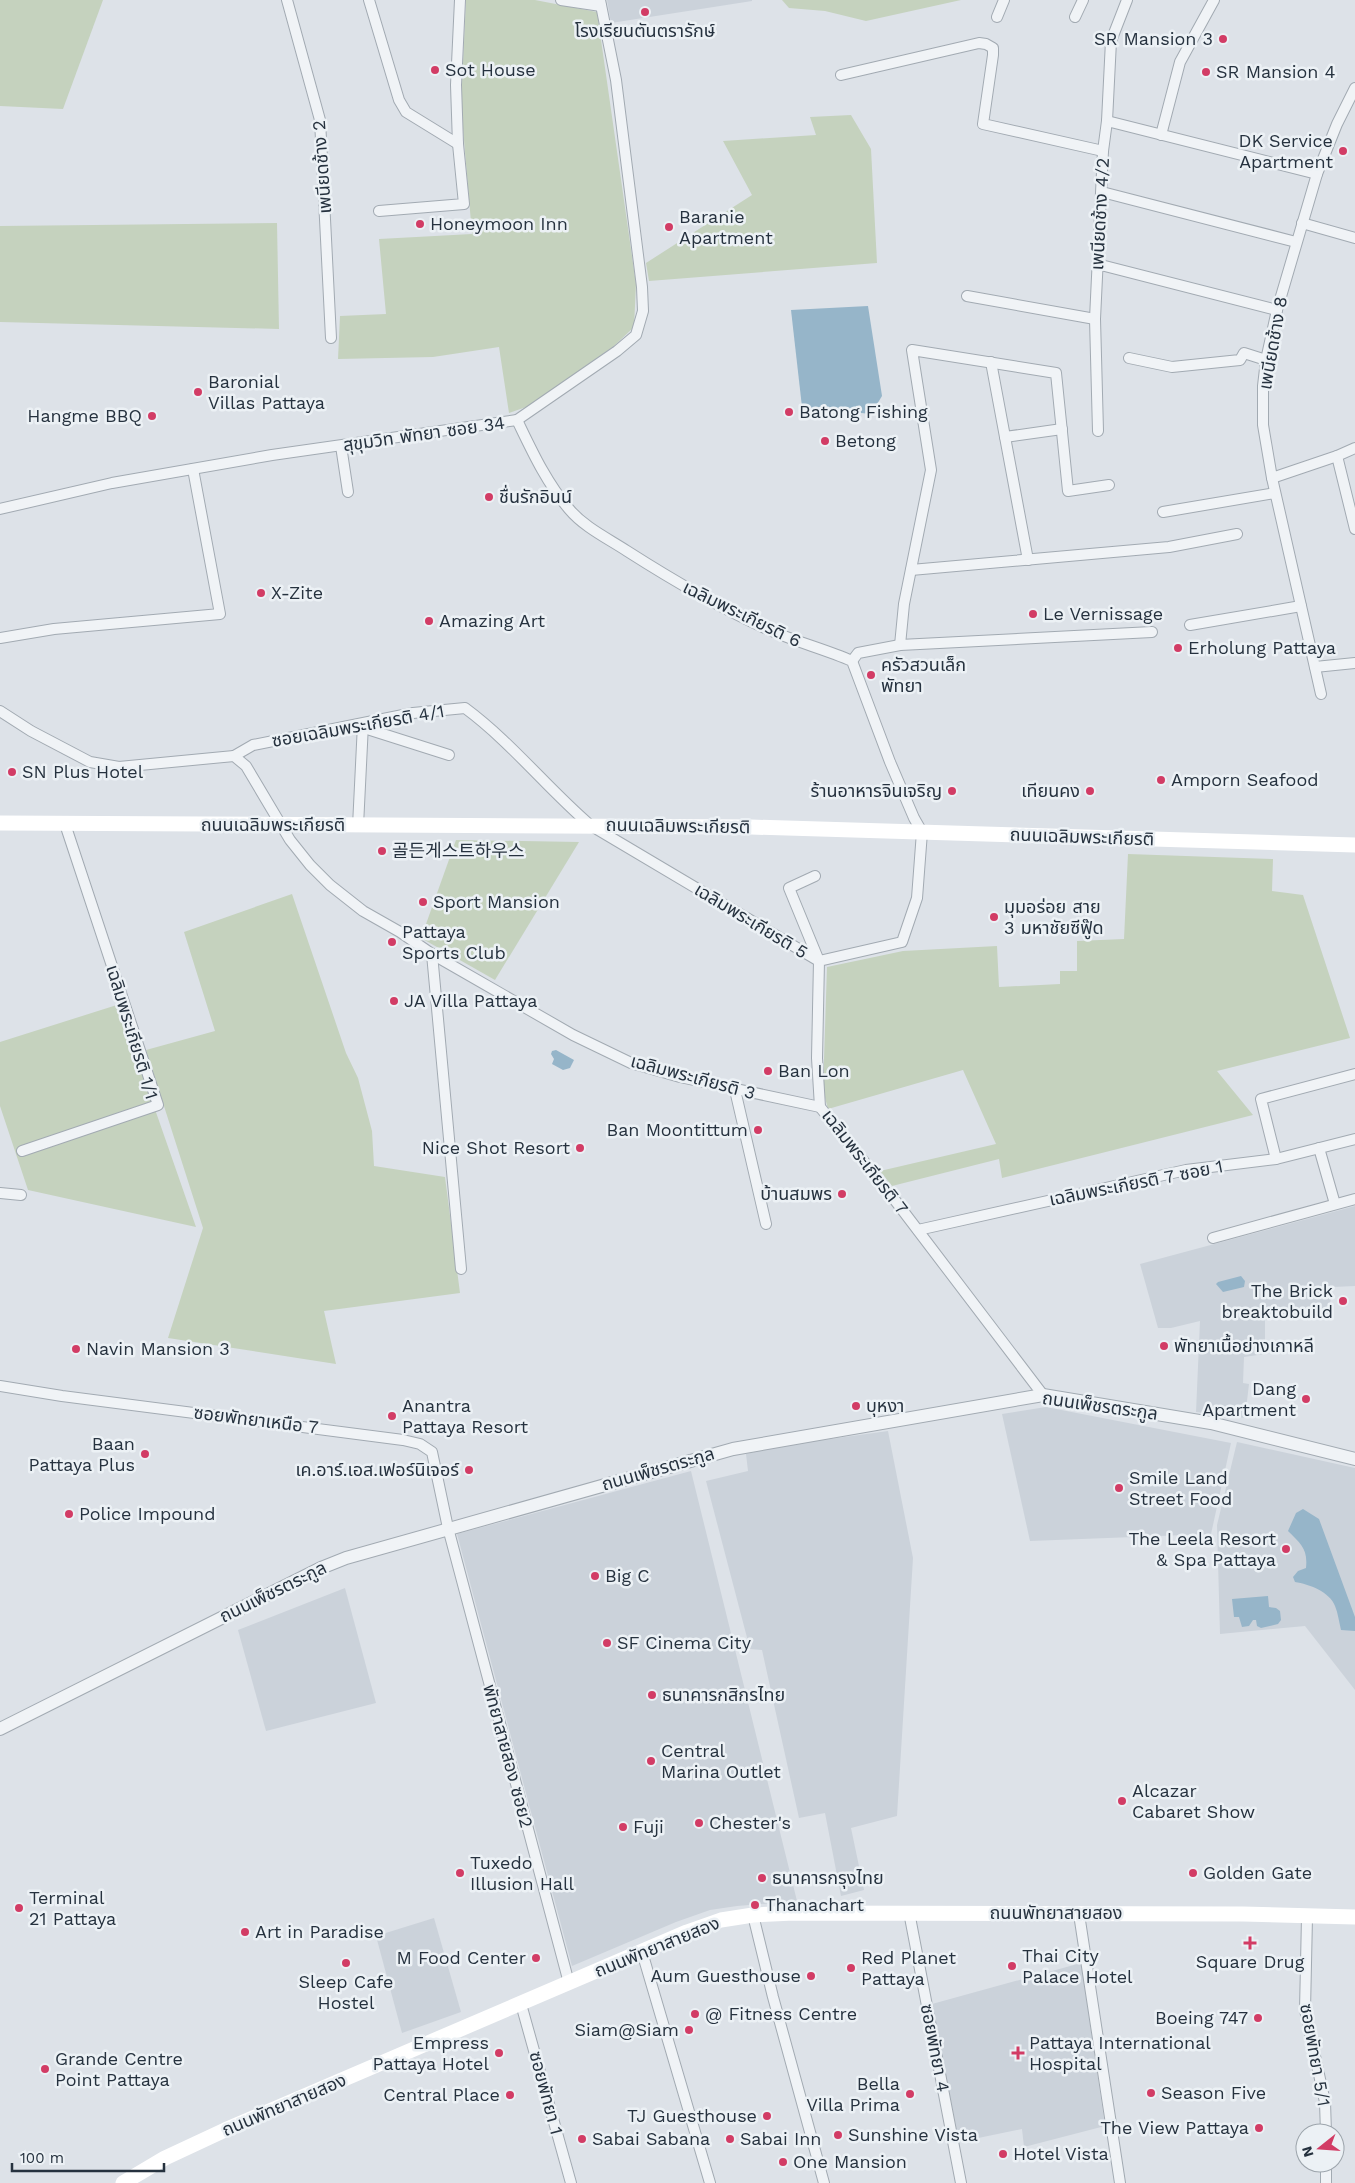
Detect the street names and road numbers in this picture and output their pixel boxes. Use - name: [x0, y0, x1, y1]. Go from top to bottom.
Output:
- street label: เพนียดช้าง 2: [308, 120, 335, 215]
- street label: เพนียดช้าง 4/2: [1086, 157, 1113, 271]
- street label: เพนียดช้าง 8: [1254, 295, 1291, 391]
- street label: สุขุมวิท พัทยา ซอย 34: [342, 412, 506, 456]
- street label: เฉลิมพระเกียรติ 6: [680, 576, 805, 651]
- street label: ซอยเฉลิมพระเกียรติ 4/1: [270, 700, 446, 751]
- street label: ถนนเฉลิมพระเกียรติ: [201, 814, 345, 835]
- street label: ถนนเฉลิมพระเกียรติ: [606, 814, 751, 837]
- street label: ถนนเฉลิมพระเกียรติ: [1009, 823, 1155, 850]
- street label: เฉลิมพระเกียรติ 5: [691, 879, 812, 963]
- street label: เฉลิมพระเกียรติ 1/1: [102, 962, 163, 1102]
- street label: เฉลิมพระเกียรติ 3: [628, 1050, 758, 1103]
- street label: เฉลิมพระเกียรติ 7: [818, 1105, 913, 1218]
- street label: เฉลิมพระเกียรติ 7 ซอย 1: [1047, 1155, 1225, 1210]
- street label: ถนนเพ็ชรตระกูล: [1041, 1387, 1159, 1426]
- street label: ซอยพัทยาเหนือ 7: [193, 1401, 320, 1438]
- street label: ถนนเพ็ชรตระกูล: [599, 1442, 717, 1497]
- street label: ถนนเพ็ชรตระกูล: [216, 1557, 331, 1628]
- street label: พัทยาสายสอง ซอย2: [479, 1682, 538, 1830]
- street label: ถนนพัทยาสายสอง: [990, 1902, 1122, 1923]
- street label: ถนนพัทยาสายสอง: [591, 1912, 722, 1981]
- street label: ซอยพัทยา 4: [917, 2002, 954, 2094]
- street label: ซอยพัทยา 5/1: [1296, 2002, 1335, 2108]
- street label: ซอยพัทยา 1: [525, 2049, 568, 2137]
- street label: ถนนพัทยาสายสอง: [219, 2069, 349, 2140]

